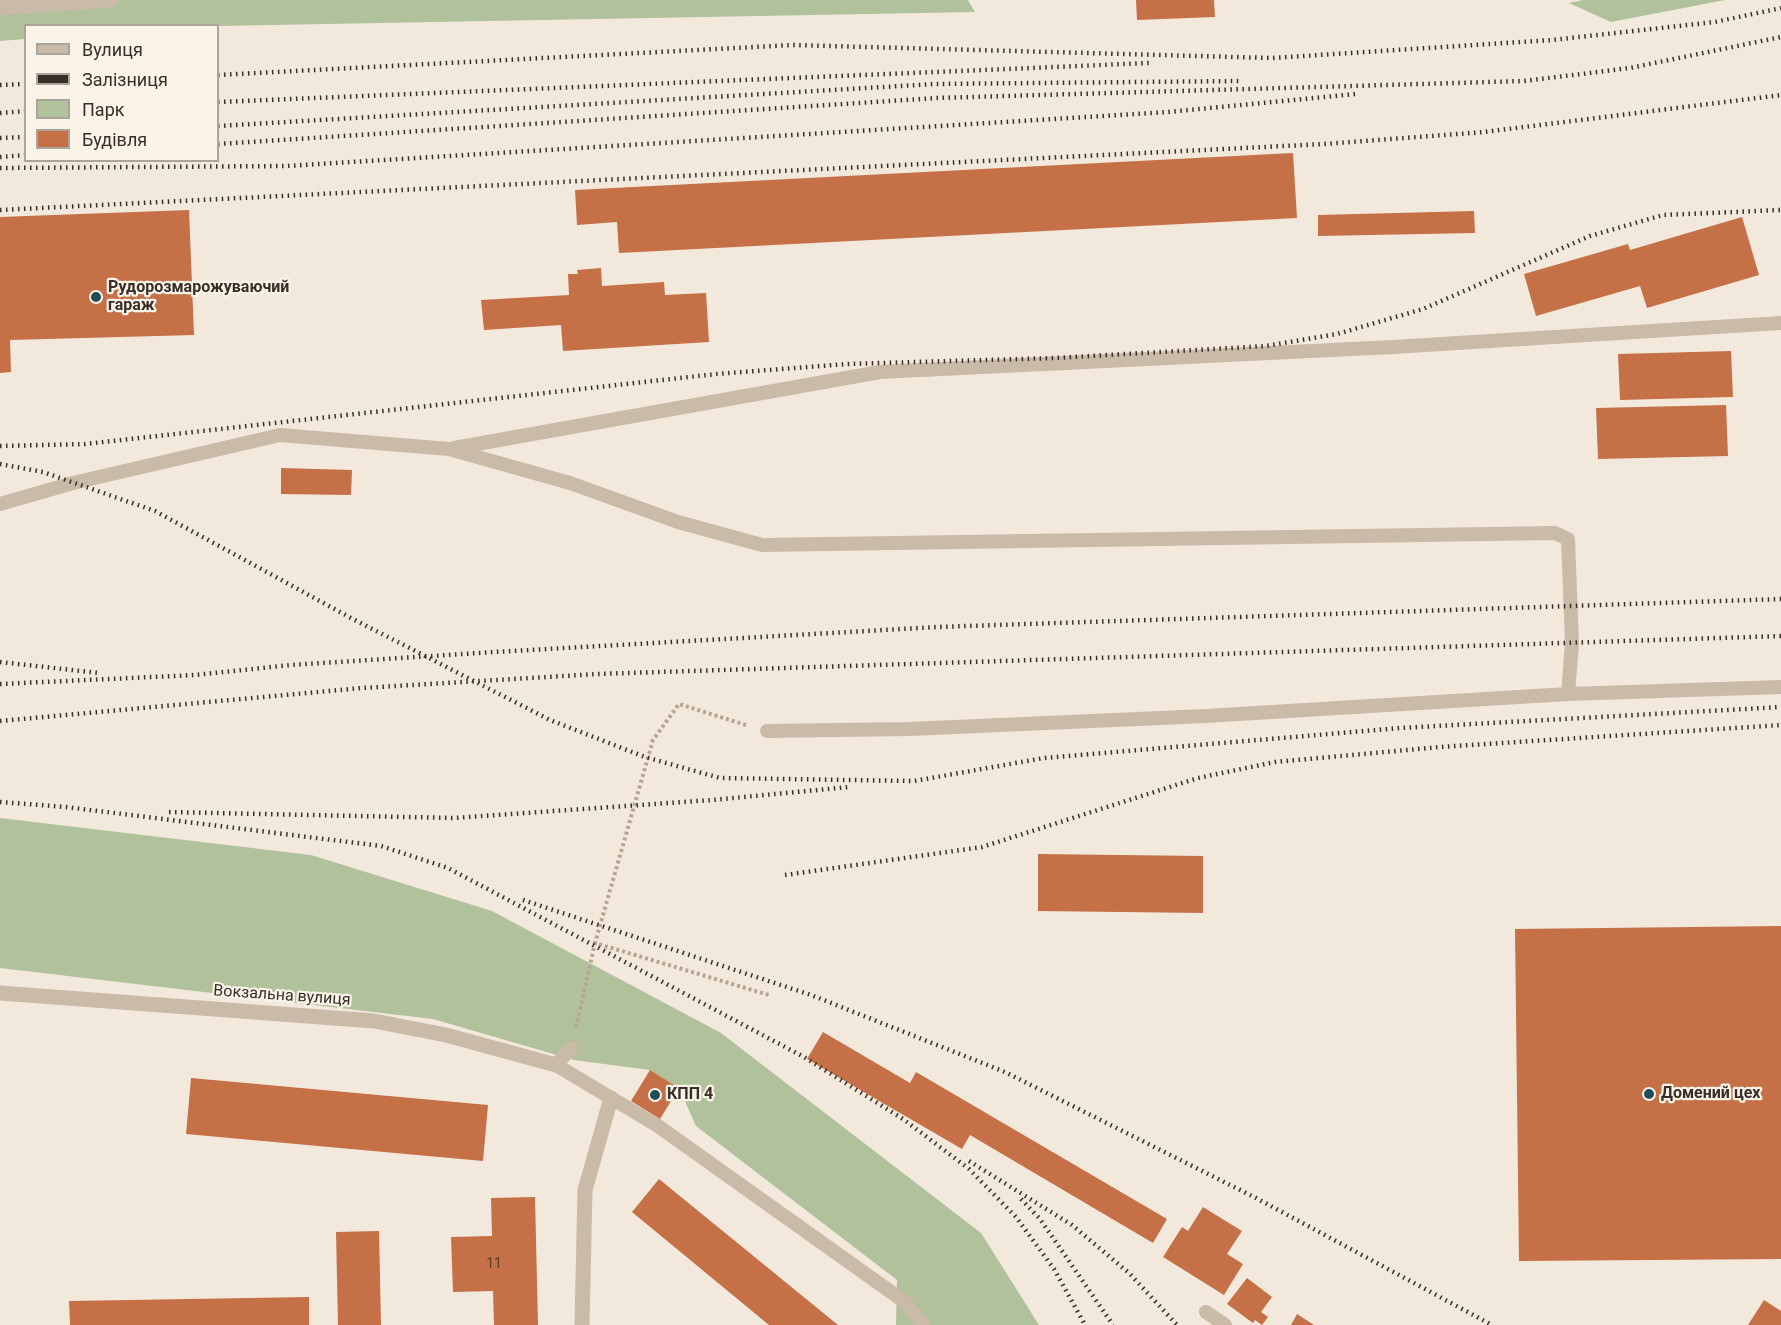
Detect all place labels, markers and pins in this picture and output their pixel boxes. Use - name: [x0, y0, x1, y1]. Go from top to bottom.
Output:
- place label: Рудорозмарожуваючий гараж: [108, 278, 289, 316]
- marker: Рудорозмарожуваючий гараж: [89, 290, 103, 304]
- place label: Домений цех: [1661, 1084, 1760, 1104]
- place label: КПП 4: [667, 1085, 713, 1105]
- marker: Домений цех: [1642, 1087, 1656, 1101]
- marker: КПП 4: [648, 1088, 662, 1102]

